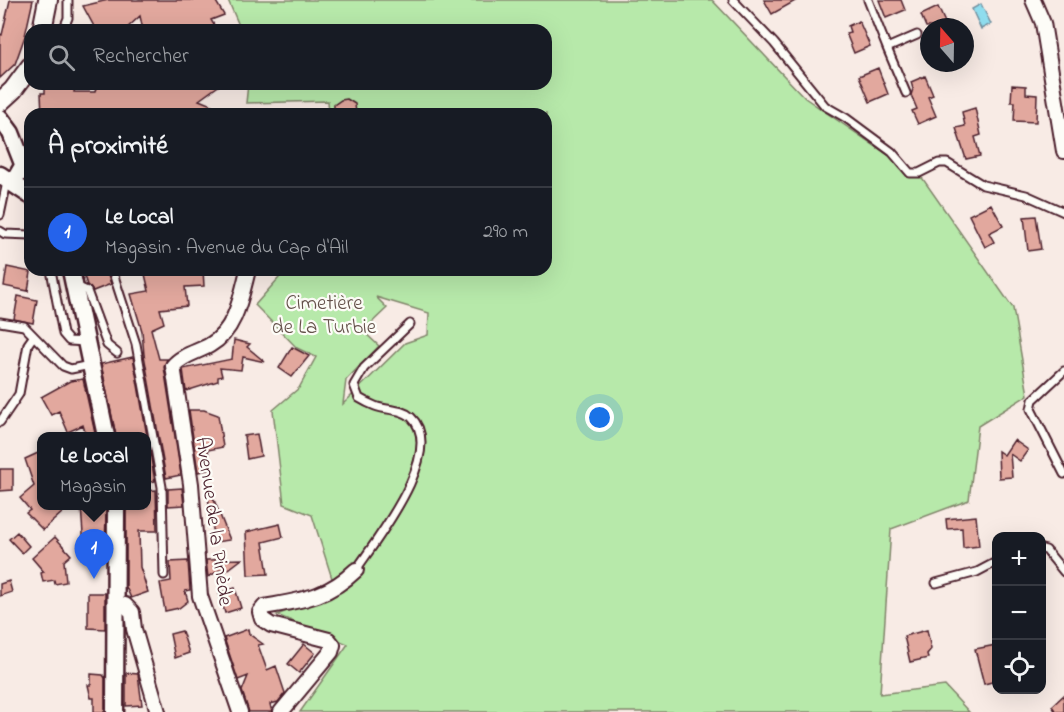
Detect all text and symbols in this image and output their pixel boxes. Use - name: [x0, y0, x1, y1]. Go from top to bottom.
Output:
- north arrow: [920, 18, 974, 72]
- search box: [24, 24, 552, 90]
- icon: search: [45, 41, 78, 74]
- text: Rechercher: [93, 41, 189, 73]
- text: À proximité: [48, 128, 168, 166]
- text: Le Local: [105, 202, 173, 234]
- text: 1: [64, 218, 71, 247]
- text: 290 m: [483, 218, 528, 247]
- text: Magasin · Avenue du Cap d'Ail: [105, 234, 348, 263]
- park label: Cimetière de La Turbie: [272, 289, 377, 343]
- your location: [585, 403, 614, 432]
- popup: [37, 432, 151, 510]
- street label: Avenue de la Pinède: [186, 435, 240, 608]
- text: Le Local: [60, 441, 128, 473]
- text: Magasin: [60, 473, 126, 502]
- pin: 1: [74, 530, 113, 579]
- map controls: [992, 532, 1046, 694]
- button: +: [992, 532, 1046, 586]
- button: −: [992, 586, 1046, 640]
- button: locate: [992, 640, 1046, 694]

